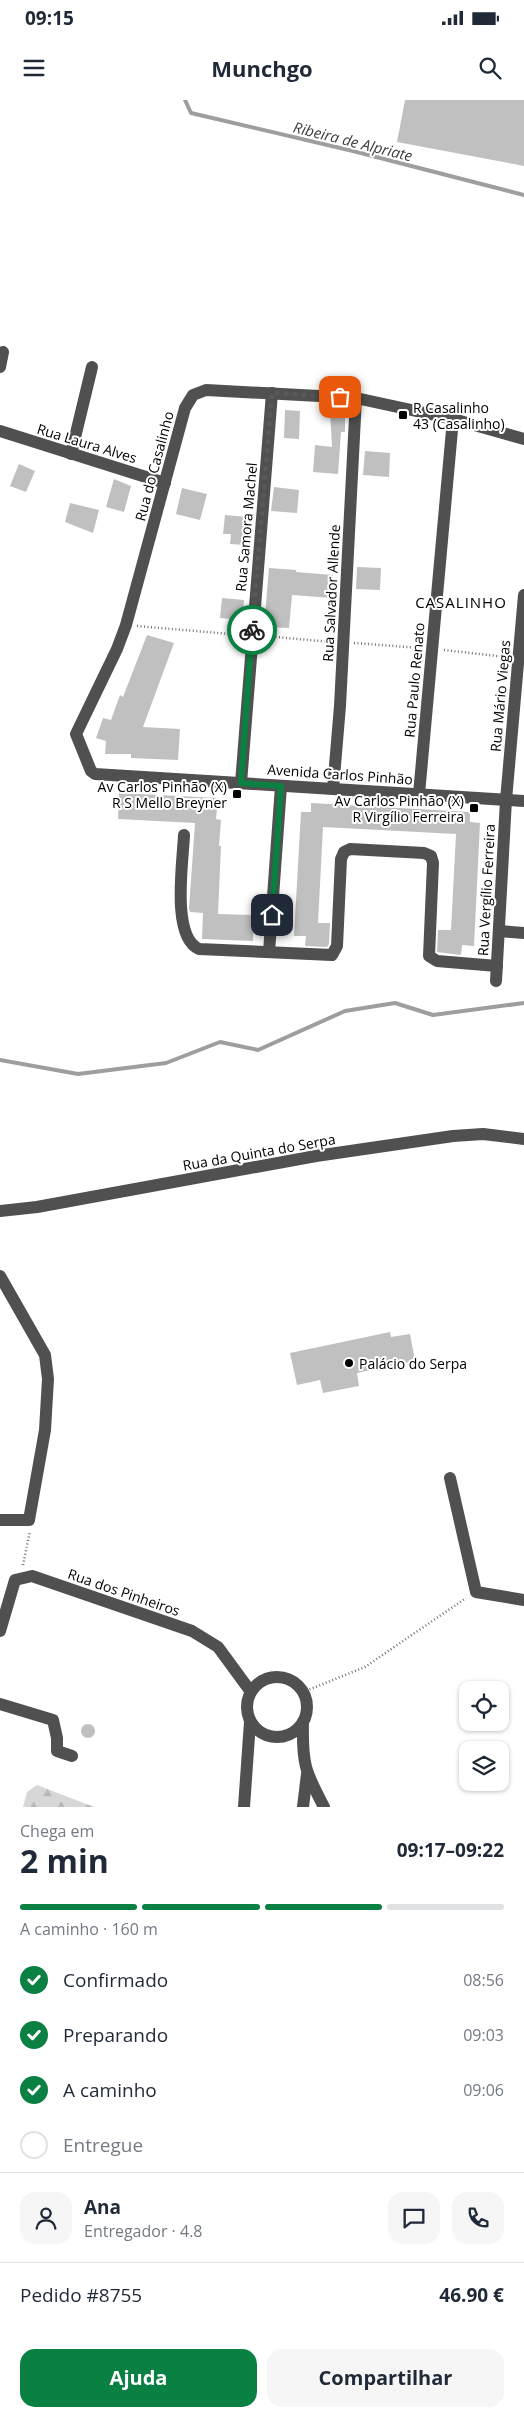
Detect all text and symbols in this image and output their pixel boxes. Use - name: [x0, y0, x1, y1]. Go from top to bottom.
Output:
- text: 09:15: [25, 5, 74, 31]
- text: Munchgo: [211, 53, 313, 83]
- icon: menu: [20, 54, 48, 82]
- icon: search: [476, 54, 504, 82]
- water label: Ribeira de Alpriate: [291, 117, 415, 166]
- pin: [319, 376, 361, 418]
- icon: bag: [326, 383, 354, 411]
- place label: R Casalinho 43 (Casalinho): [413, 398, 505, 433]
- street label: Rua do Casalinho: [130, 409, 178, 523]
- marker: R Casalinho 43 (Casalinho): [397, 409, 409, 421]
- street label: Rua Laura Alves: [35, 419, 140, 467]
- street label: Rua Samora Machel: [231, 462, 261, 592]
- street label: Rua Salvador Allende: [318, 524, 344, 662]
- district label: CASALINHO: [415, 592, 507, 612]
- courier: [227, 605, 277, 655]
- icon: bike: [238, 616, 266, 644]
- street label: Rua Paulo Renato: [400, 622, 428, 738]
- street label: Rua Mário Viegas: [486, 639, 514, 753]
- street label: Avenida Carlos Pinhão: [267, 759, 413, 789]
- place label: Av Carlos Pinhão (X) R S Mello Breyner: [98, 777, 227, 812]
- marker: Av Carlos Pinhão (X) R S Mello Breyner: [231, 788, 243, 800]
- place label: Av Carlos Pinhão (X) R Virgílio Ferreira: [335, 791, 464, 826]
- marker: Av Carlos Pinhão (X) R Virgílio Ferreira: [468, 802, 480, 814]
- street label: Rua Vergílio Ferreira: [473, 823, 499, 957]
- pin: [251, 894, 293, 936]
- icon: home: [258, 901, 286, 929]
- street label: Rua da Quinta do Serpa: [181, 1129, 337, 1175]
- place label: Palácio do Serpa: [359, 1354, 467, 1373]
- marker: Palácio do Serpa: [343, 1357, 355, 1369]
- street label: Rua dos Pinheiros: [65, 1564, 183, 1620]
- map controls: [459, 1681, 509, 1791]
- button: locate: [459, 1681, 509, 1731]
- button: layers: [459, 1741, 509, 1791]
- text: Chega em: [20, 1820, 94, 1842]
- text: 09:17–09:22: [397, 1837, 504, 1863]
- text: 2 min: [20, 1839, 109, 1882]
- text: A caminho · 160 m: [20, 1918, 158, 1940]
- icon: check: [20, 1966, 48, 1994]
- text: Confirmado: [63, 1967, 168, 1993]
- text: 08:56: [463, 1969, 504, 1991]
- icon: check: [20, 2021, 48, 2049]
- text: Preparando: [63, 2022, 168, 2048]
- text: 09:03: [463, 2024, 504, 2046]
- icon: check: [20, 2076, 48, 2104]
- text: A caminho: [63, 2077, 157, 2103]
- text: 09:06: [463, 2079, 504, 2101]
- text: Entregue: [63, 2132, 143, 2158]
- button: person: [20, 2192, 72, 2244]
- button: chat: [388, 2192, 440, 2244]
- button: phone: [452, 2192, 504, 2244]
- text: Ana: [84, 2194, 121, 2220]
- text: Entregador · 4.8: [84, 2220, 202, 2242]
- text: Pedido #8755: [20, 2282, 142, 2308]
- text: 46.90 €: [439, 2282, 504, 2308]
- button: Ajuda: [20, 2349, 257, 2407]
- button: Compartilhar: [267, 2349, 504, 2407]

